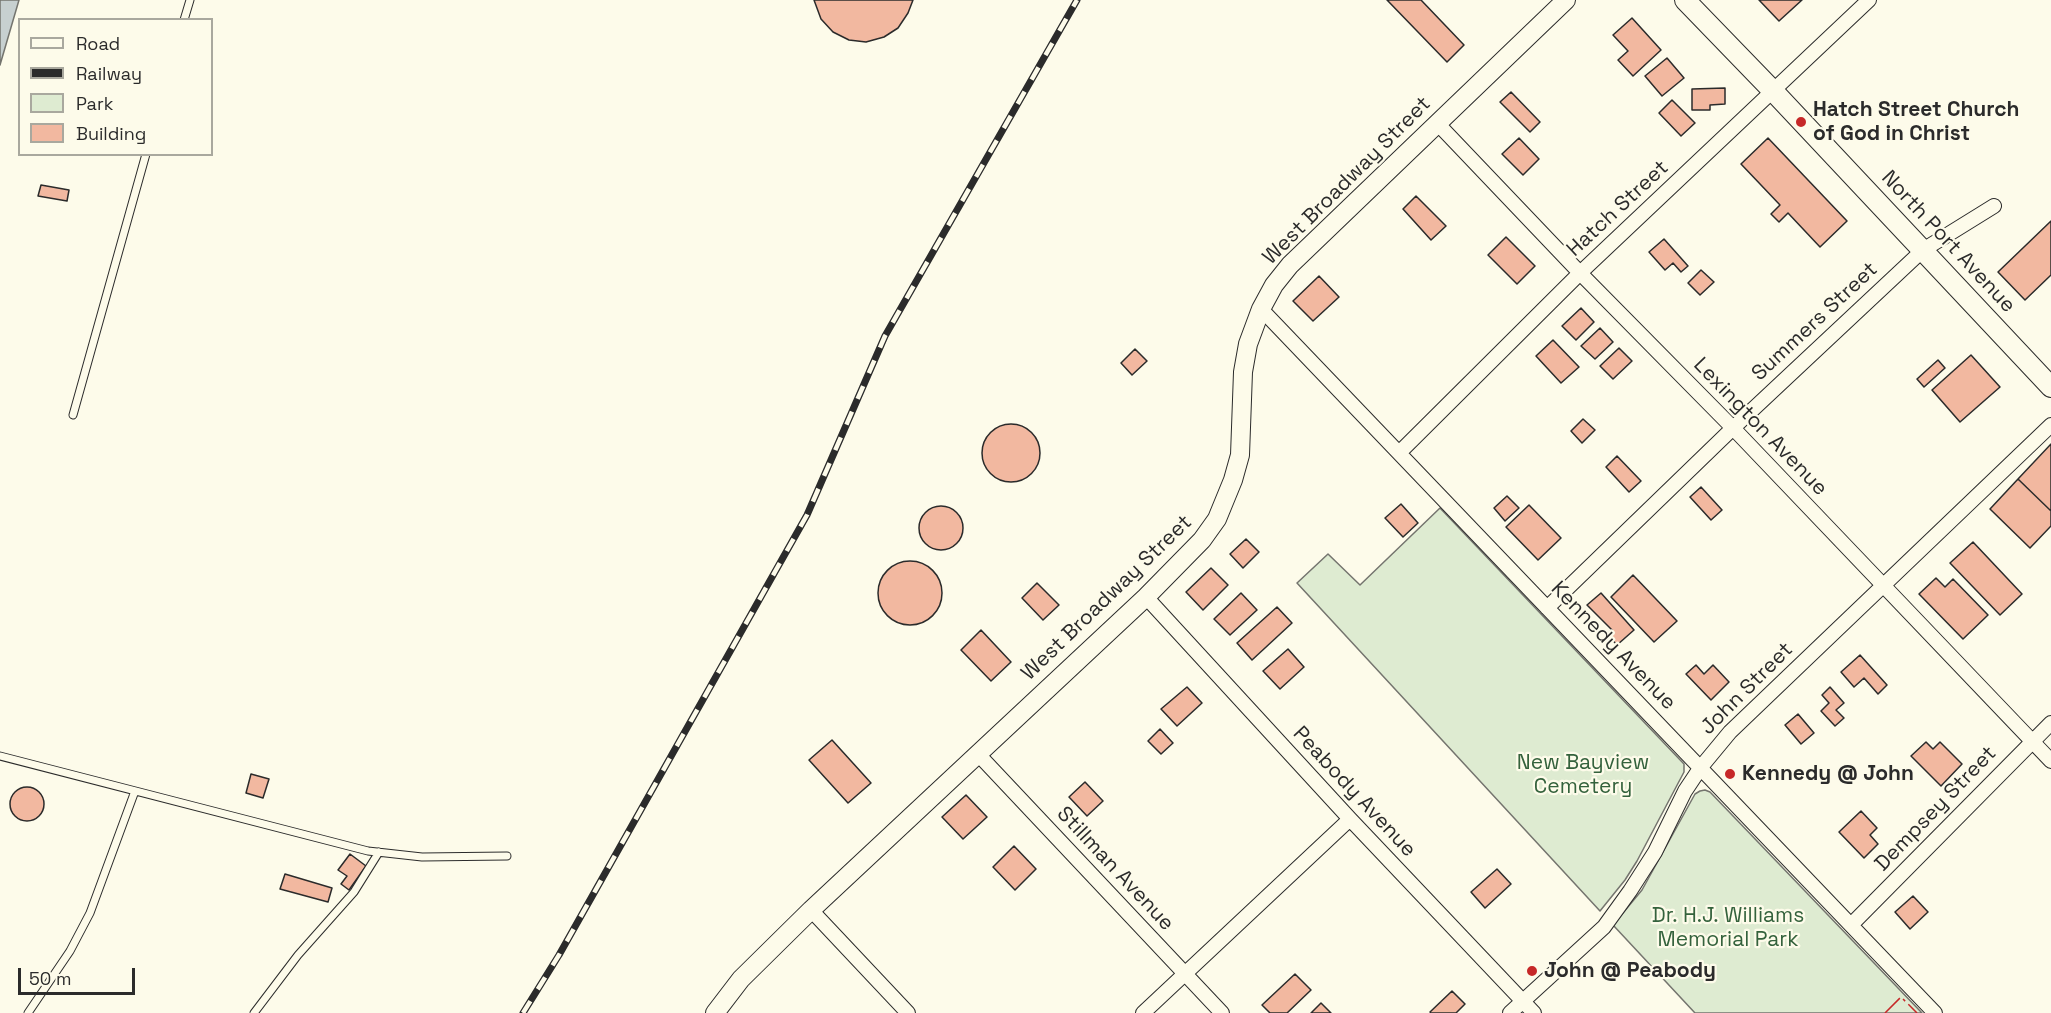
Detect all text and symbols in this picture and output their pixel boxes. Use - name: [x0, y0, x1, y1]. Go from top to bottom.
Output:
- legend: [18, 18, 213, 156]
- text: Road: [76, 32, 120, 55]
- text: Railway: [76, 62, 142, 85]
- text: Park: [76, 92, 113, 115]
- street label: West Broadway Street: [1258, 92, 1436, 270]
- place label: Hatch Street Church of God in Christ: [1813, 97, 2019, 147]
- marker: Hatch Street Church of God in Christ: [1794, 115, 1808, 129]
- text: Building: [76, 122, 146, 145]
- street label: Hatch Street: [1562, 156, 1674, 262]
- street label: North Port Avenue: [1876, 166, 2020, 318]
- street label: Summers Street: [1747, 257, 1883, 387]
- street label: Lexington Avenue: [1688, 353, 1832, 501]
- street label: West Broadway Street: [1017, 510, 1197, 686]
- street label: Kennedy Avenue: [1545, 576, 1681, 716]
- street label: John Street: [1696, 638, 1798, 740]
- street label: Peabody Avenue: [1287, 722, 1421, 862]
- street label: Dempsey Street: [1870, 741, 2002, 877]
- park label: New Bayview Cemetery: [1517, 750, 1649, 800]
- place label: Kennedy @ John: [1742, 761, 1914, 787]
- marker: Kennedy @ John: [1723, 767, 1737, 781]
- street label: Stillman Avenue: [1051, 802, 1179, 936]
- park label: Dr. H.J. Williams Memorial Park: [1652, 903, 1804, 953]
- scale bar: [21, 956, 138, 994]
- place label: John @ Peabody: [1544, 958, 1716, 984]
- marker: John @ Peabody: [1525, 964, 1539, 978]
- text: 50 m: [29, 967, 71, 990]

